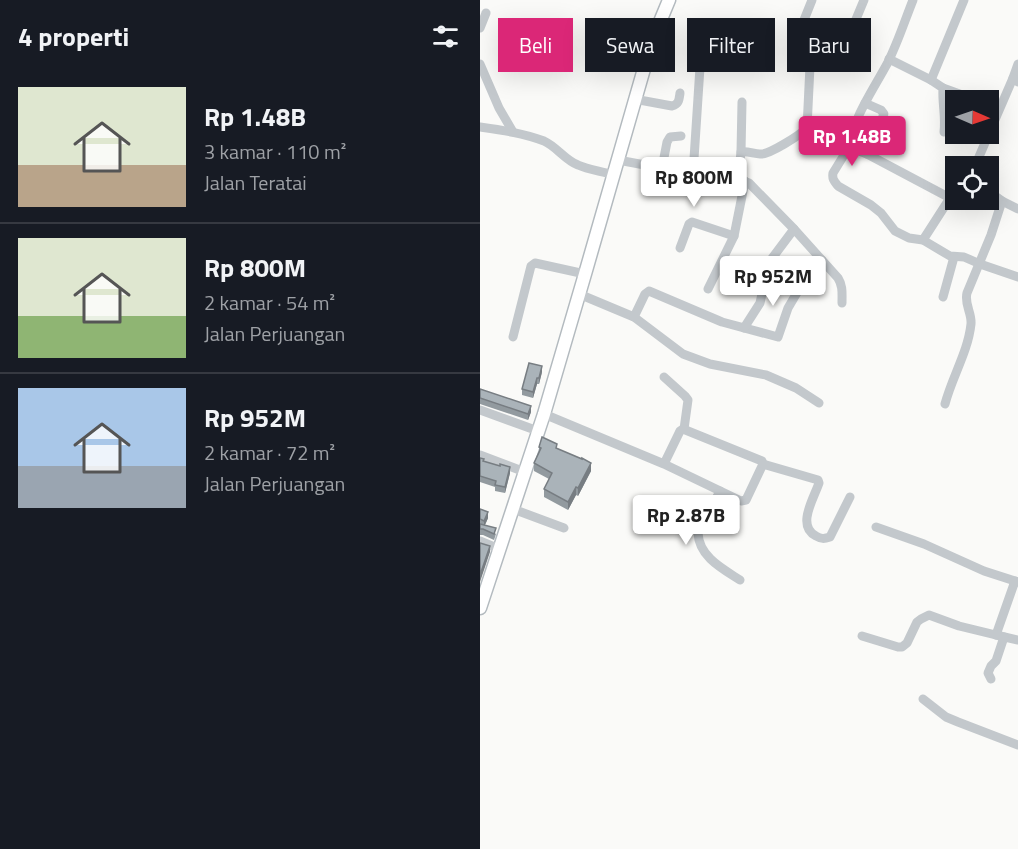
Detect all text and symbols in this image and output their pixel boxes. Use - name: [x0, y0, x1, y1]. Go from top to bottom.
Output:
- text: 4 properti: [18, 17, 129, 56]
- chip: Beli: [498, 18, 573, 72]
- chip: Sewa: [585, 18, 675, 72]
- chip: Filter: [687, 18, 775, 72]
- chip: Baru: [787, 18, 871, 72]
- icon: filters: [429, 20, 462, 53]
- north arrow: [945, 90, 999, 144]
- map controls: [945, 90, 999, 210]
- text: Rp 1.48B: [204, 97, 306, 136]
- icon: home: [66, 111, 138, 183]
- pin: Rp 1.48B: [790, 116, 914, 167]
- text: Rp 1.48B: [813, 120, 891, 151]
- text: 3 kamar · 110 m²: [204, 136, 346, 167]
- button: locate: [945, 156, 999, 210]
- pin: Rp 800M: [639, 157, 749, 208]
- text: Rp 800M: [655, 161, 733, 192]
- text: Jalan Teratai: [204, 167, 307, 198]
- text: Rp 800M: [204, 248, 306, 287]
- pin: Rp 952M: [718, 256, 828, 307]
- text: Rp 952M: [734, 260, 812, 291]
- icon: home: [66, 262, 138, 334]
- text: 2 kamar · 54 m²: [204, 287, 335, 318]
- text: Jalan Perjuangan: [204, 318, 345, 349]
- text: Rp 952M: [204, 398, 306, 437]
- icon: home: [66, 412, 138, 484]
- text: 2 kamar · 72 m²: [204, 437, 335, 468]
- text: Jalan Perjuangan: [204, 468, 345, 499]
- pin: Rp 2.87B: [624, 495, 748, 546]
- text: Rp 2.87B: [647, 499, 725, 530]

